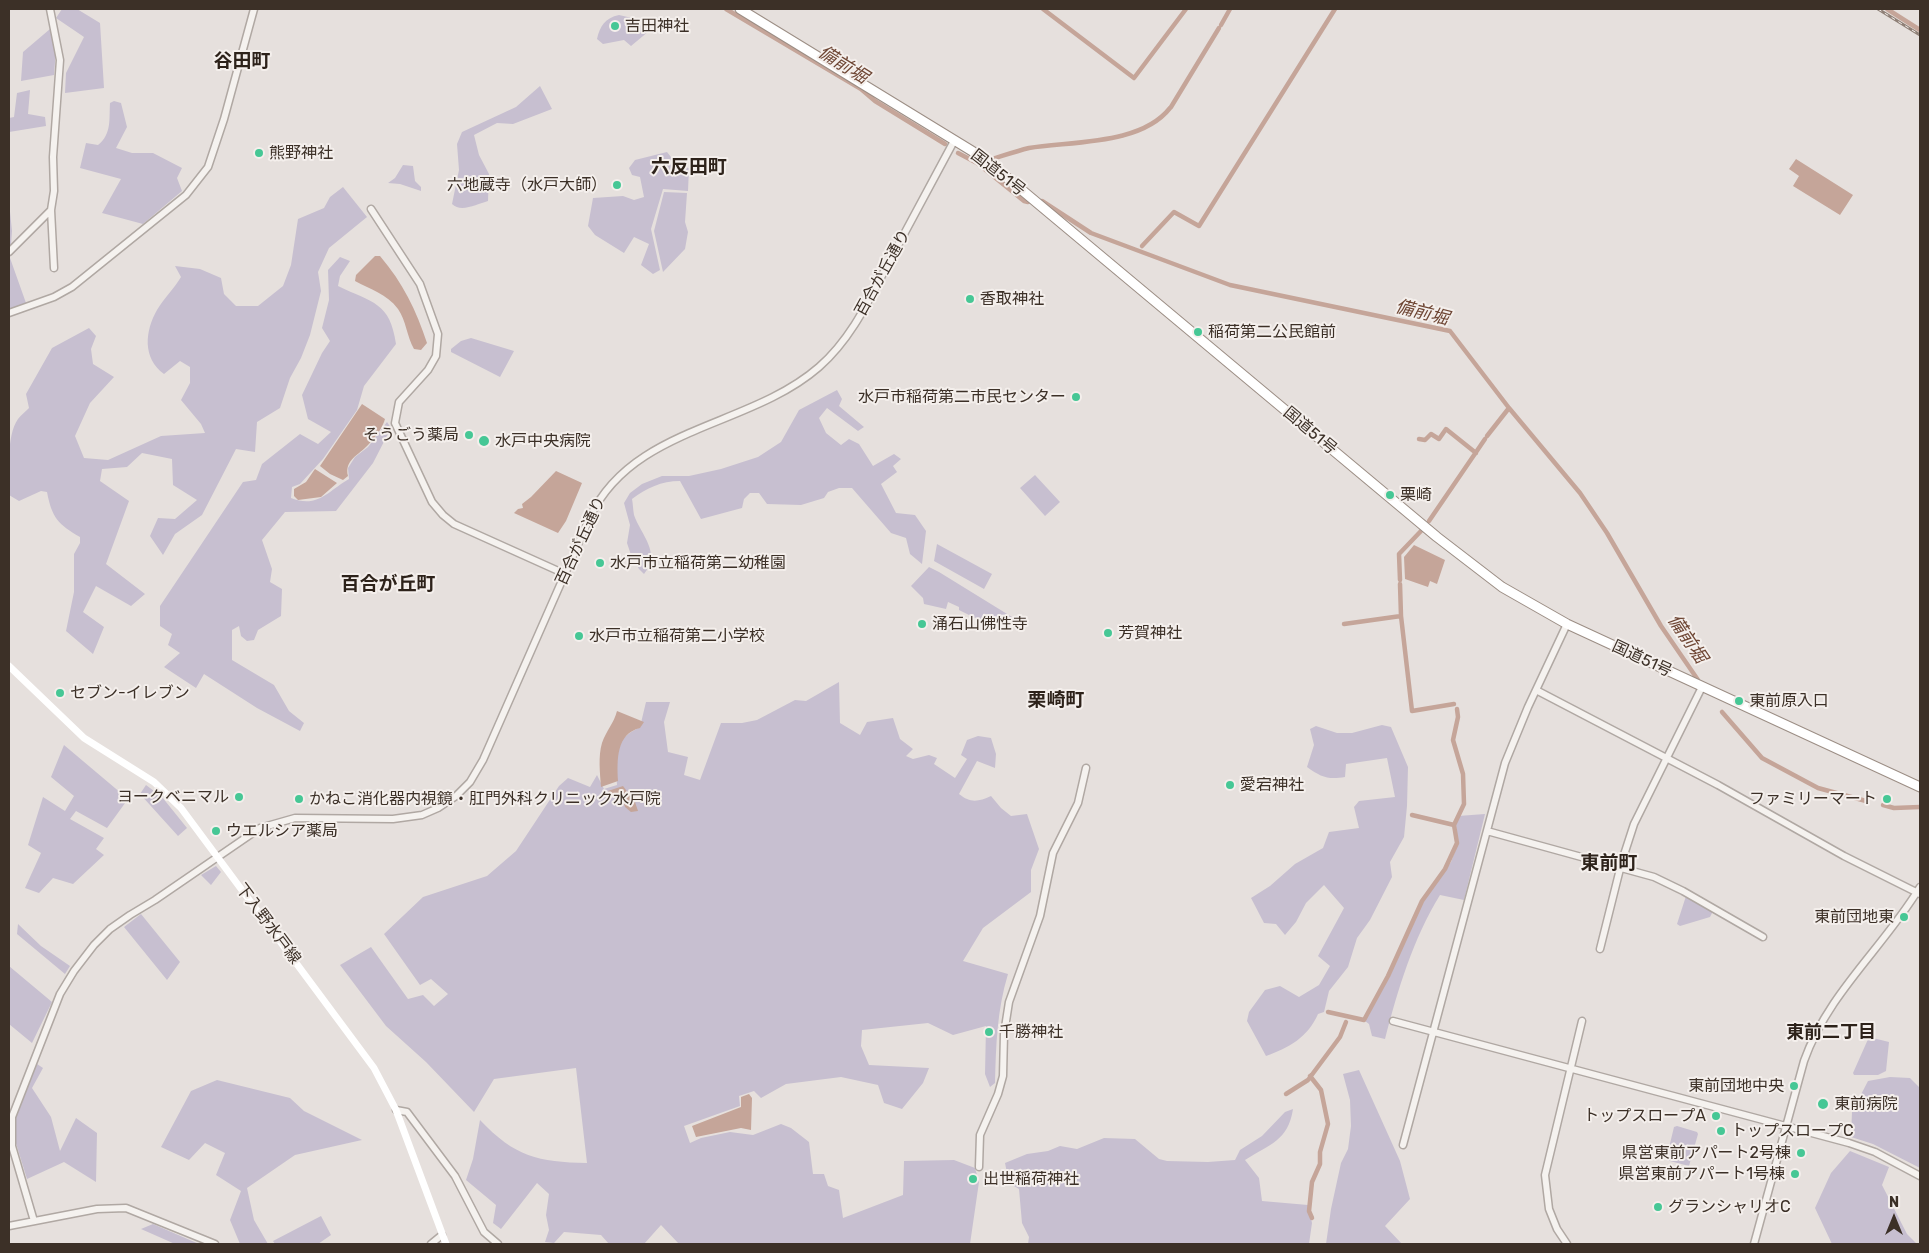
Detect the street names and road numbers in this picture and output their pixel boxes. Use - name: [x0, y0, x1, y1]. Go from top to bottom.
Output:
- street label: 国道51号: [967, 146, 1029, 200]
- street label: 百合が丘通り: [851, 226, 915, 320]
- street label: 国道51号: [1279, 403, 1341, 459]
- street label: 百合が丘通り: [552, 493, 610, 589]
- street label: 国道51号: [1609, 637, 1675, 681]
- street label: 下入野水戸線: [231, 880, 305, 968]

